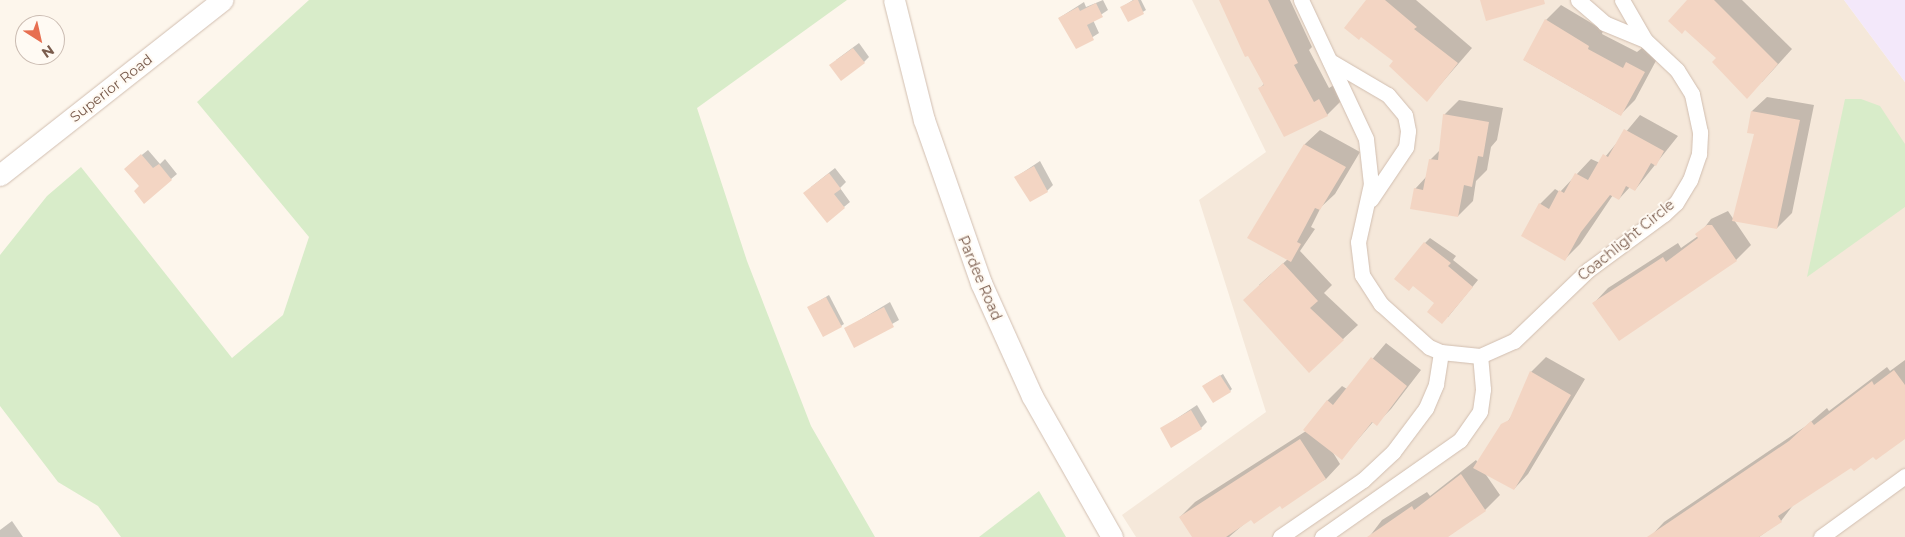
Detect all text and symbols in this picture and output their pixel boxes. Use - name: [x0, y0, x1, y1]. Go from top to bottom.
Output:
- north arrow: [15, 15, 65, 65]
- text: N: [38, 41, 58, 62]
- street label: Superior Road: [66, 51, 156, 125]
- street label: Coachlight Circle: [1575, 196, 1677, 284]
- street label: Pardee Road: [955, 233, 1005, 323]

